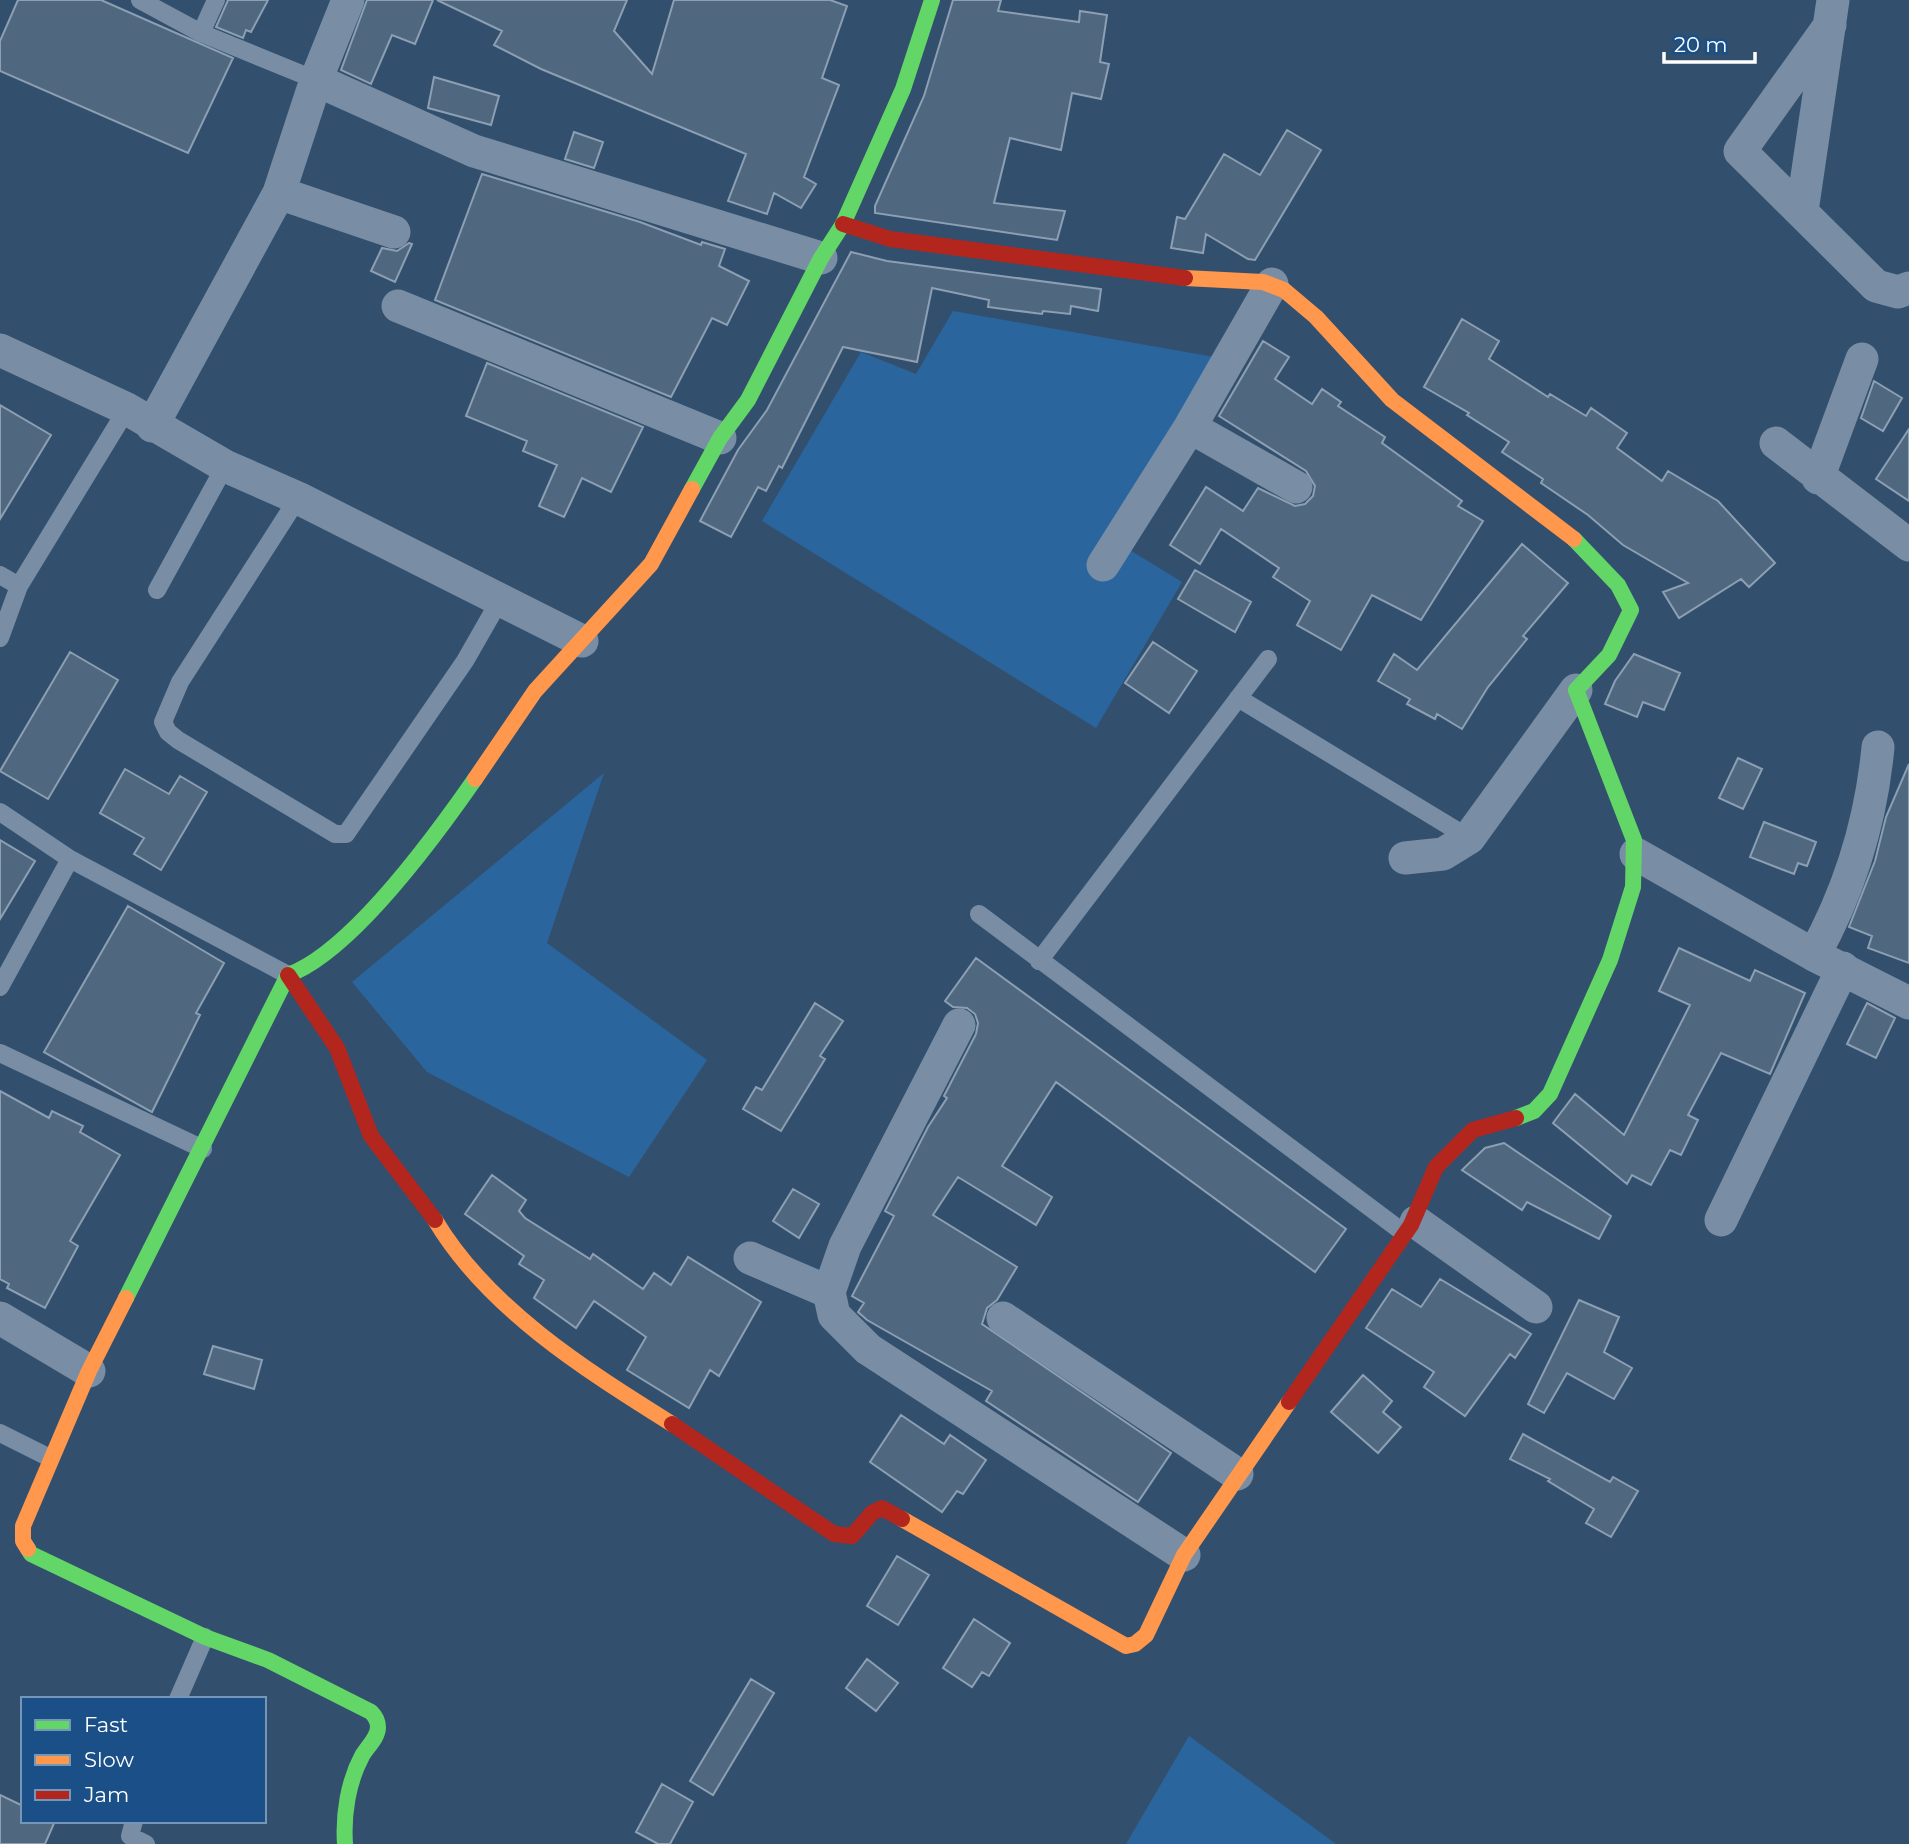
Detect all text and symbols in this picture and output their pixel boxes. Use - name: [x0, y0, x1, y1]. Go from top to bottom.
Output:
- scale bar: [1664, 21, 1755, 65]
- text: 20 m: [1674, 32, 1728, 57]
- legend: [21, 1697, 266, 1823]
- text: Fast: [84, 1712, 128, 1737]
- text: Slow: [84, 1747, 134, 1772]
- text: Jam: [83, 1782, 129, 1807]

